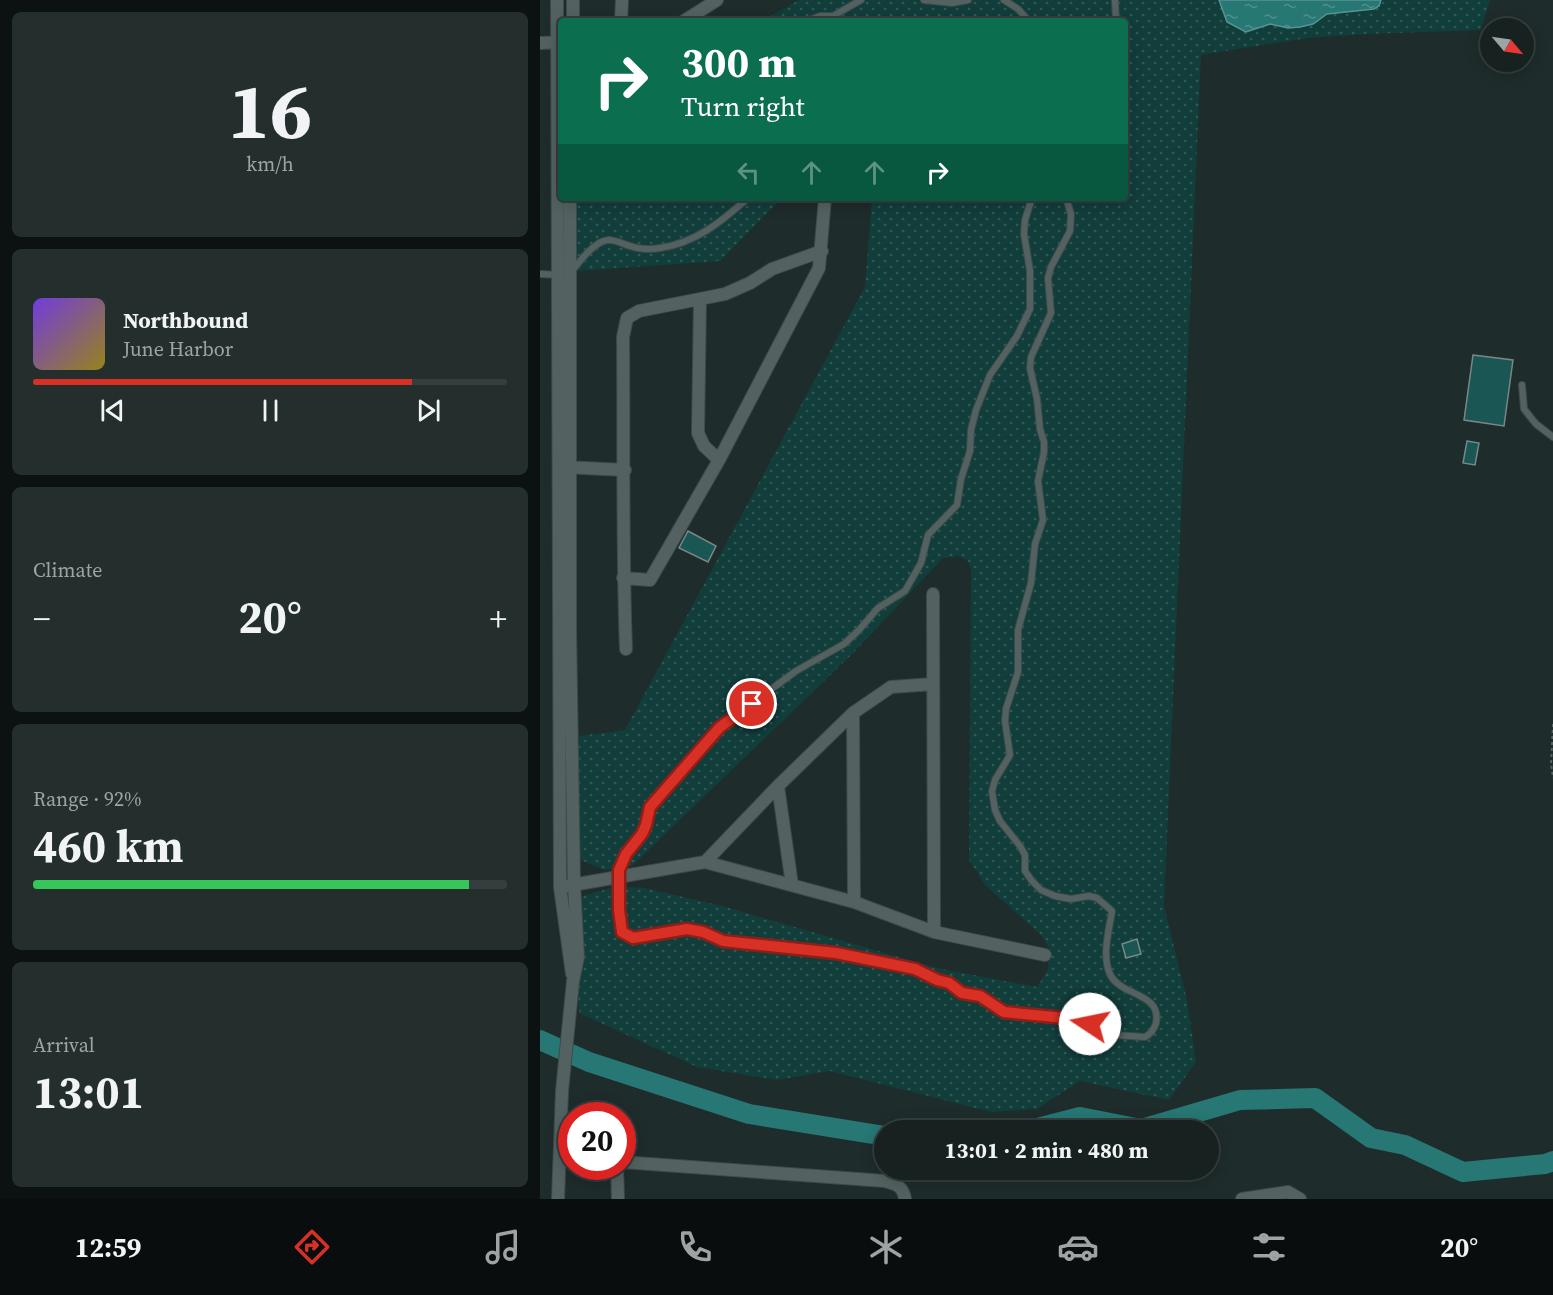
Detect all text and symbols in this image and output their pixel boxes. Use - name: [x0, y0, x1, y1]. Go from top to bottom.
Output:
- north arrow: [1480, 18, 1534, 72]
- map controls: [1480, 18, 1534, 72]
- text: 300 m: [681, 33, 796, 91]
- icon: right: [582, 42, 660, 120]
- text: 16: [228, 57, 312, 164]
- text: Turn right: [681, 88, 805, 125]
- text: km/h: [246, 150, 294, 178]
- icon: left: [732, 156, 765, 189]
- icon: ahead: [795, 156, 828, 189]
- icon: ahead: [858, 156, 891, 189]
- icon: right: [921, 156, 954, 189]
- text: Northbound: [123, 305, 248, 335]
- text: June Harbor: [123, 335, 233, 363]
- icon: previous: [96, 394, 129, 427]
- icon: pause: [254, 394, 287, 427]
- icon: next: [412, 394, 445, 427]
- text: Climate: [33, 556, 102, 584]
- text: 20°: [238, 586, 302, 648]
- text: −: [33, 596, 51, 641]
- text: +: [489, 596, 507, 641]
- pin: [726, 678, 777, 729]
- icon: arrive: [735, 687, 768, 720]
- text: Range · 92%: [33, 785, 142, 813]
- text: 460 km: [33, 815, 184, 877]
- position arrow: [1058, 992, 1122, 1056]
- text: Arrival: [33, 1031, 95, 1059]
- text: 13:01: [33, 1061, 144, 1123]
- speed limit sign: 20: [558, 1102, 636, 1180]
- text: 13:01 · 2 min · 480 m: [945, 1135, 1148, 1165]
- icon: directions: [291, 1226, 333, 1268]
- icon: music: [482, 1226, 524, 1268]
- icon: phone: [674, 1226, 716, 1268]
- icon: climate: [865, 1226, 907, 1268]
- icon: car: [1057, 1226, 1099, 1268]
- icon: filters: [1248, 1226, 1290, 1268]
- text: 12:59: [75, 1229, 141, 1266]
- text: 20°: [1440, 1229, 1478, 1266]

